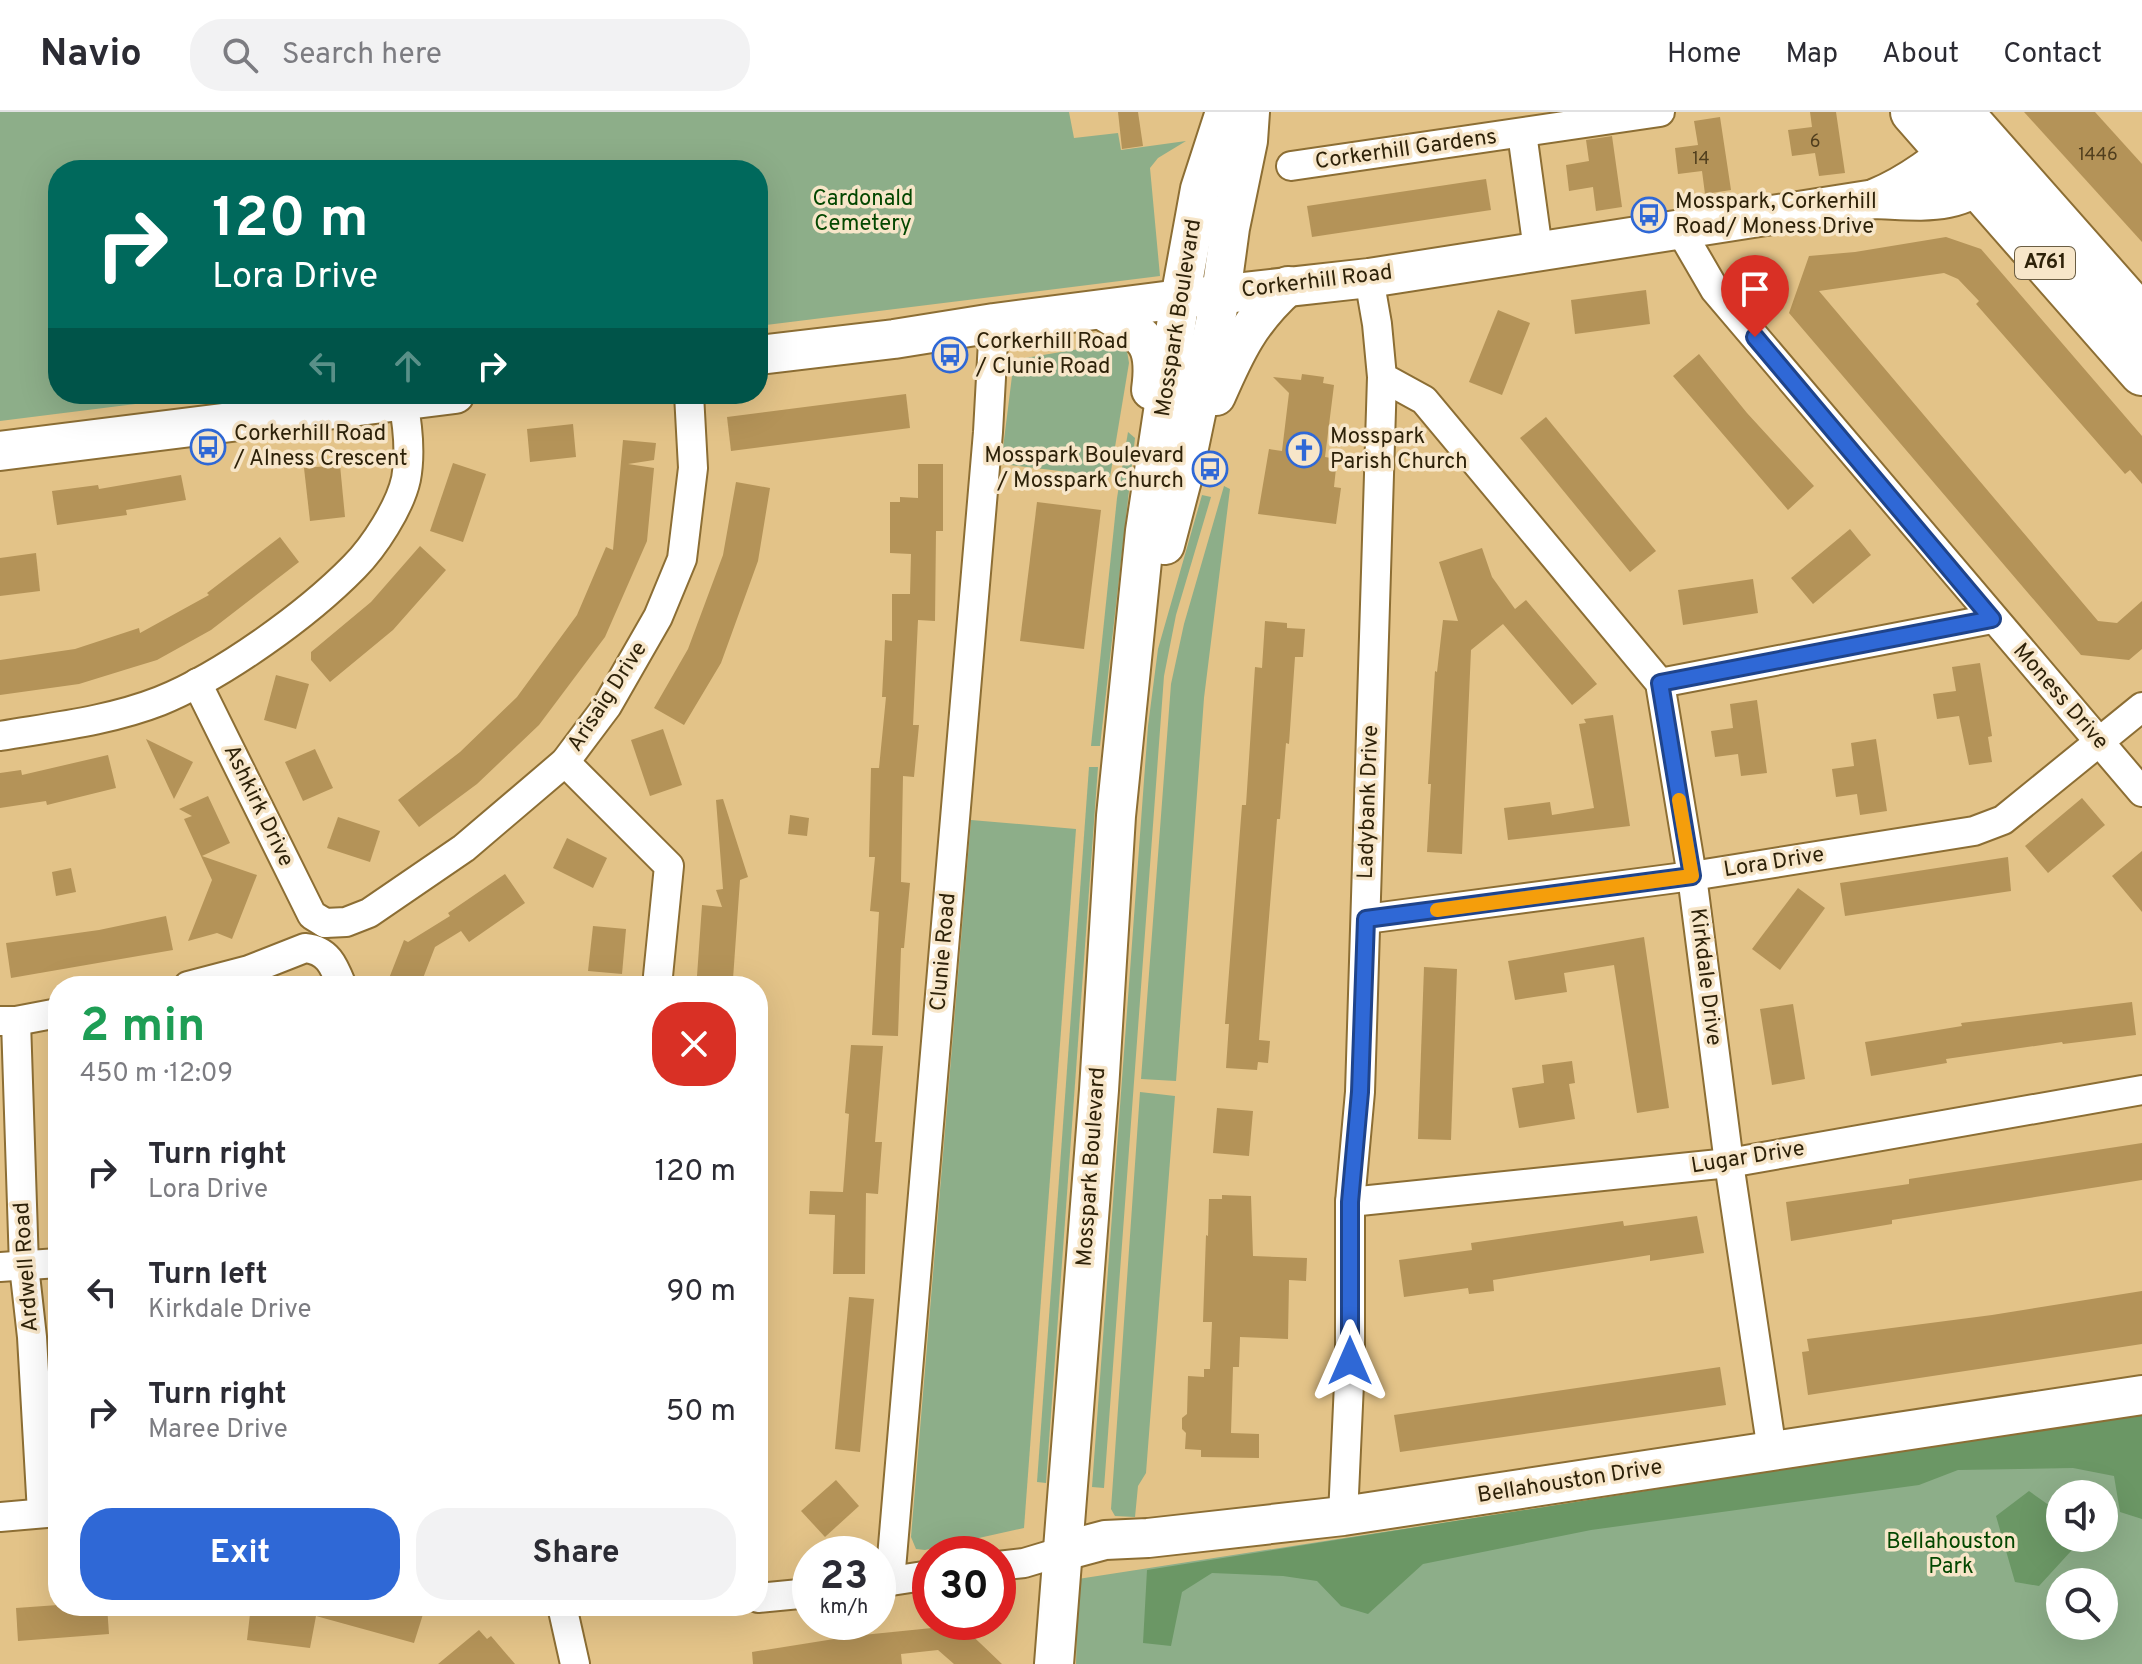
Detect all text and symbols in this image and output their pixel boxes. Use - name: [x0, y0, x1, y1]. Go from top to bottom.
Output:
- search box: [190, 19, 750, 91]
- text: Navio: [40, 31, 142, 80]
- icon: search: [218, 33, 262, 77]
- text: Search here: [282, 37, 442, 74]
- text: Home: [1667, 37, 1741, 73]
- text: Map: [1785, 37, 1838, 73]
- text: About: [1882, 37, 1959, 73]
- text: Contact: [2003, 37, 2102, 73]
- street label: Corkerhill Gardens: [1313, 124, 1499, 176]
- house number: 6: [1810, 131, 1820, 154]
- house number: 1446: [2078, 144, 2118, 167]
- house number: 14: [1692, 148, 1710, 171]
- text: 120 m: [212, 186, 369, 256]
- park label: Cardonald Cemetery: [813, 186, 913, 238]
- place label: Mosspark, Corkerhill Road/ Moness Drive: [1675, 189, 1877, 241]
- icon: right: [80, 192, 184, 296]
- bus stop icon: Mosspark, Corkerhill Road/ Moness Drive: [1630, 196, 1668, 234]
- street label: Mosspark Boulevard: [1150, 217, 1208, 419]
- road number: A761: [2015, 247, 2075, 279]
- text: Lora Drive: [212, 255, 378, 301]
- pin: [1721, 255, 1789, 337]
- street label: Corkerhill Road: [1240, 259, 1394, 305]
- icon: arrive: [1733, 267, 1777, 311]
- place label: Corkerhill Road / Clunie Road: [975, 329, 1128, 381]
- bus stop icon: Corkerhill Road / Clunie Road: [931, 336, 969, 374]
- icon: left: [302, 344, 346, 388]
- icon: ahead: [386, 344, 430, 388]
- icon: right: [470, 344, 514, 388]
- place label: Corkerhill Road / Alness Crescent: [233, 421, 407, 473]
- place label: Mosspark Parish Church: [1330, 424, 1468, 476]
- bus stop icon: Corkerhill Road / Alness Crescent: [189, 428, 227, 466]
- church icon: Mosspark Parish Church: [1285, 431, 1323, 469]
- place label: Mosspark Boulevard / Mosspark Church: [984, 443, 1184, 495]
- bus stop icon: Mosspark Boulevard / Mosspark Church: [1191, 450, 1229, 488]
- street label: Arisaig Drive: [562, 637, 654, 757]
- street label: Moness Drive: [2006, 638, 2114, 756]
- street label: Ladybank Drive: [1353, 725, 1385, 879]
- street label: Ashkirk Drive: [217, 741, 299, 871]
- street label: Lora Drive: [1722, 842, 1826, 884]
- street label: Clunie Road: [925, 892, 963, 1012]
- street label: Kirkdale Drive: [1683, 907, 1727, 1047]
- text: 2 min: [80, 998, 205, 1058]
- button: close: [652, 1002, 736, 1086]
- text: 450 m · 12:09: [80, 1058, 233, 1091]
- street label: Mosspark Boulevard: [1072, 1066, 1112, 1268]
- street label: Lugar Drive: [1689, 1136, 1807, 1180]
- text: Turn right: [148, 1137, 286, 1174]
- icon: right: [80, 1150, 124, 1194]
- text: 120 m: [655, 1154, 736, 1191]
- text: Lora Drive: [148, 1174, 268, 1207]
- street label: Ardwell Road: [9, 1201, 45, 1333]
- text: Turn left: [148, 1257, 268, 1294]
- icon: left: [80, 1270, 124, 1314]
- text: 90 m: [667, 1274, 736, 1311]
- text: Kirkdale Drive: [148, 1294, 312, 1327]
- position arrow: [1308, 1319, 1392, 1403]
- text: Turn right: [148, 1377, 286, 1414]
- icon: right: [80, 1390, 124, 1434]
- text: 50 m: [666, 1394, 736, 1431]
- text: Maree Drive: [148, 1414, 288, 1447]
- street label: Bellahouston Drive: [1476, 1454, 1664, 1510]
- map controls: [2046, 1480, 2118, 1640]
- button: sound: [2046, 1480, 2118, 1552]
- button: Exit: [80, 1508, 400, 1600]
- button: Share: [416, 1508, 736, 1600]
- park label: Bellahouston Park: [1886, 1529, 2016, 1581]
- speed limit sign: 30: [912, 1536, 1016, 1640]
- text: 23: [820, 1553, 868, 1603]
- button: search: [2046, 1568, 2118, 1640]
- text: km/h: [820, 1595, 868, 1621]

